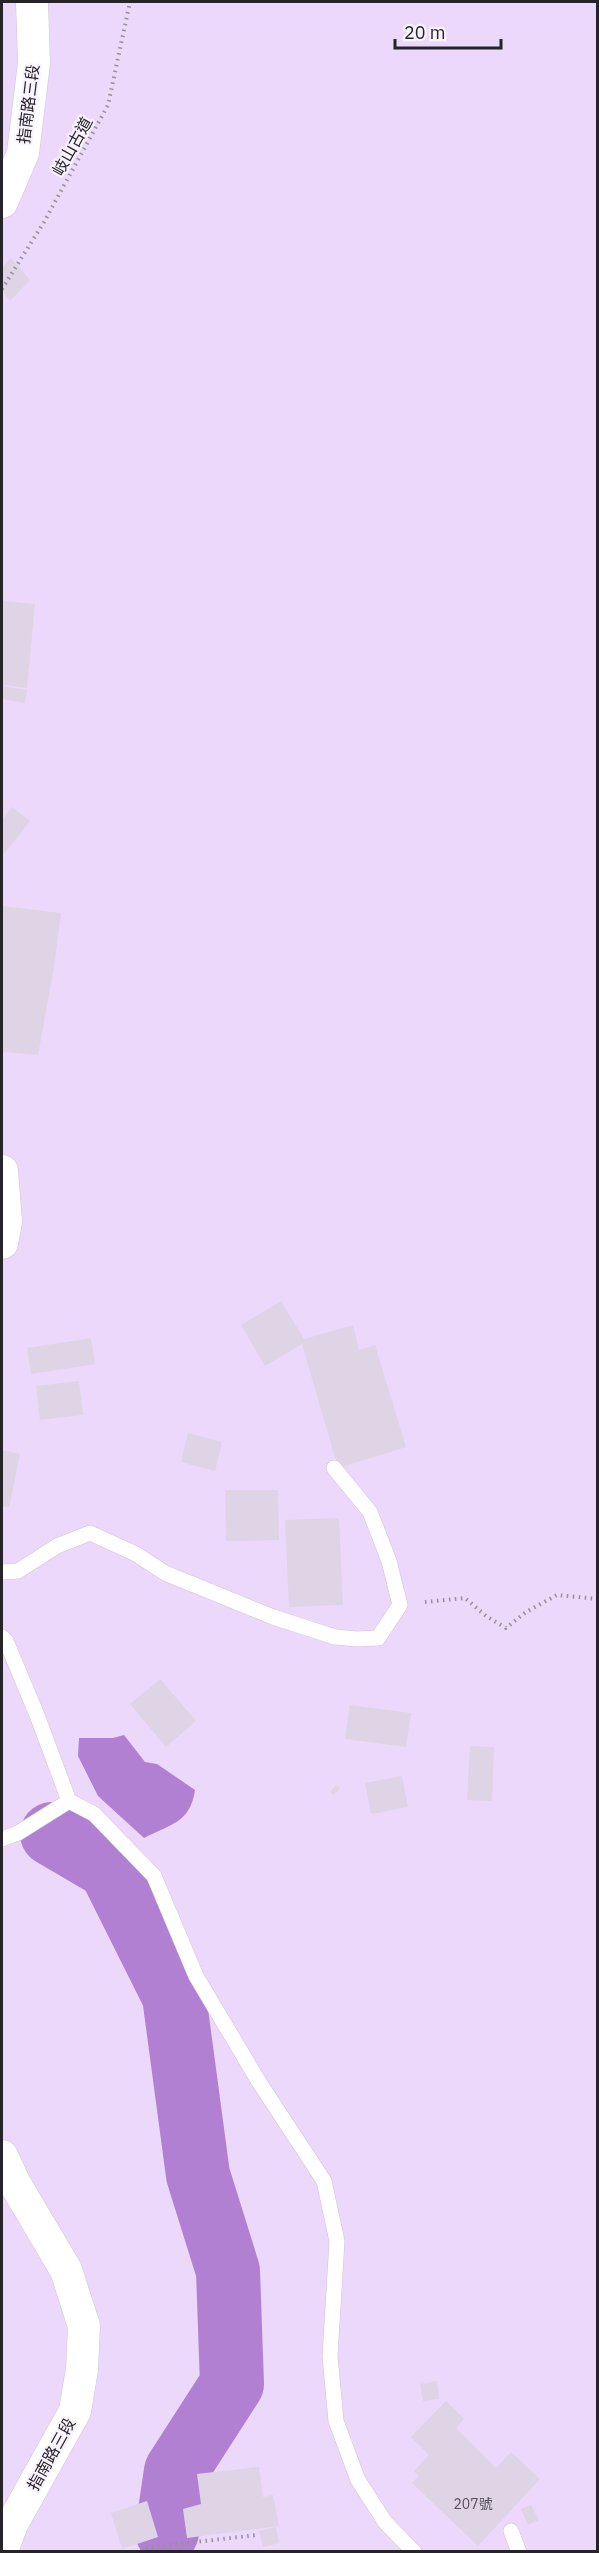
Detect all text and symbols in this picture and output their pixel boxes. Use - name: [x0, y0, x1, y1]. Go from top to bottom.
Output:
- scale bar: [395, 12, 502, 50]
- text: 20 m: [404, 21, 446, 44]
- street label: 指南路三段: [13, 63, 43, 145]
- street label: 岐山古道: [48, 113, 96, 179]
- street label: 指南路三段: [23, 2414, 79, 2494]
- house number: 207號: [453, 2495, 493, 2513]

